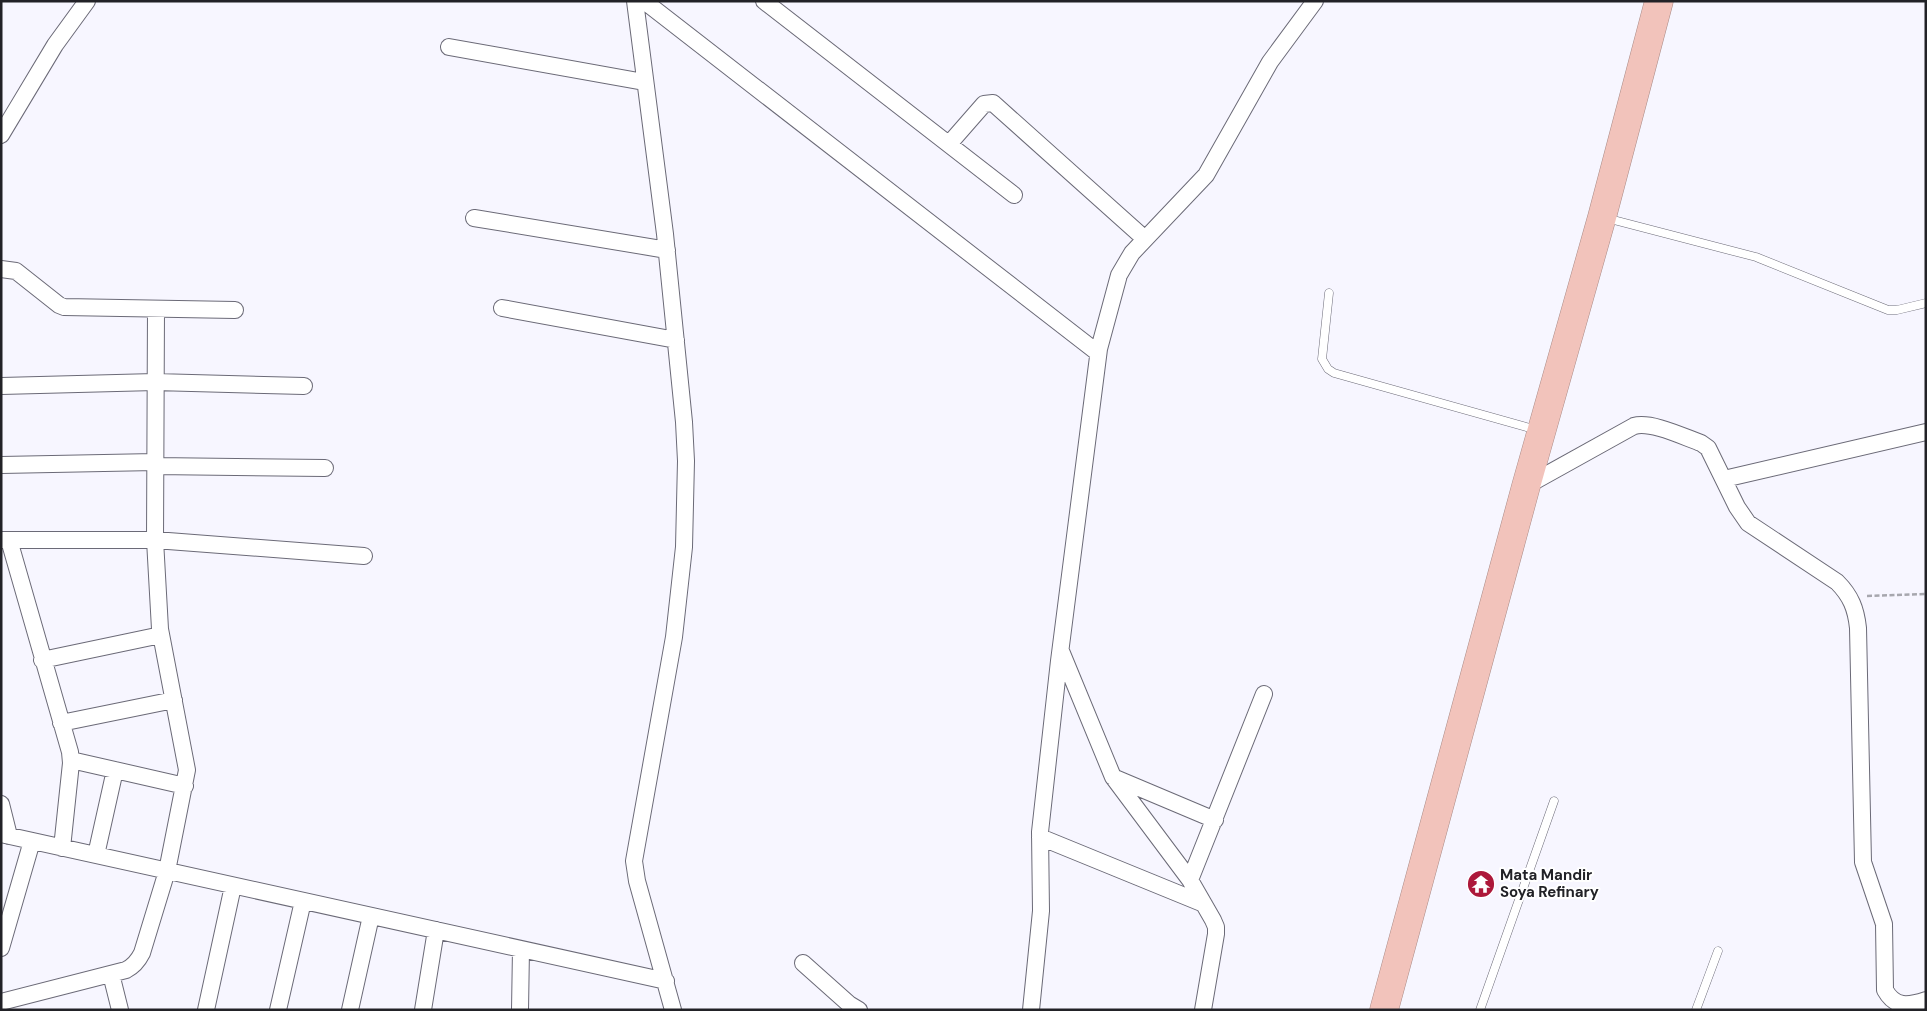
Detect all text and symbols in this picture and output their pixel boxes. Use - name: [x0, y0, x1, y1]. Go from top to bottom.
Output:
- place label: Mata Mandir Soya Refinary: [1500, 865, 1599, 902]
- temple icon: Mata Mandir Soya Refinary: [1466, 869, 1496, 899]

